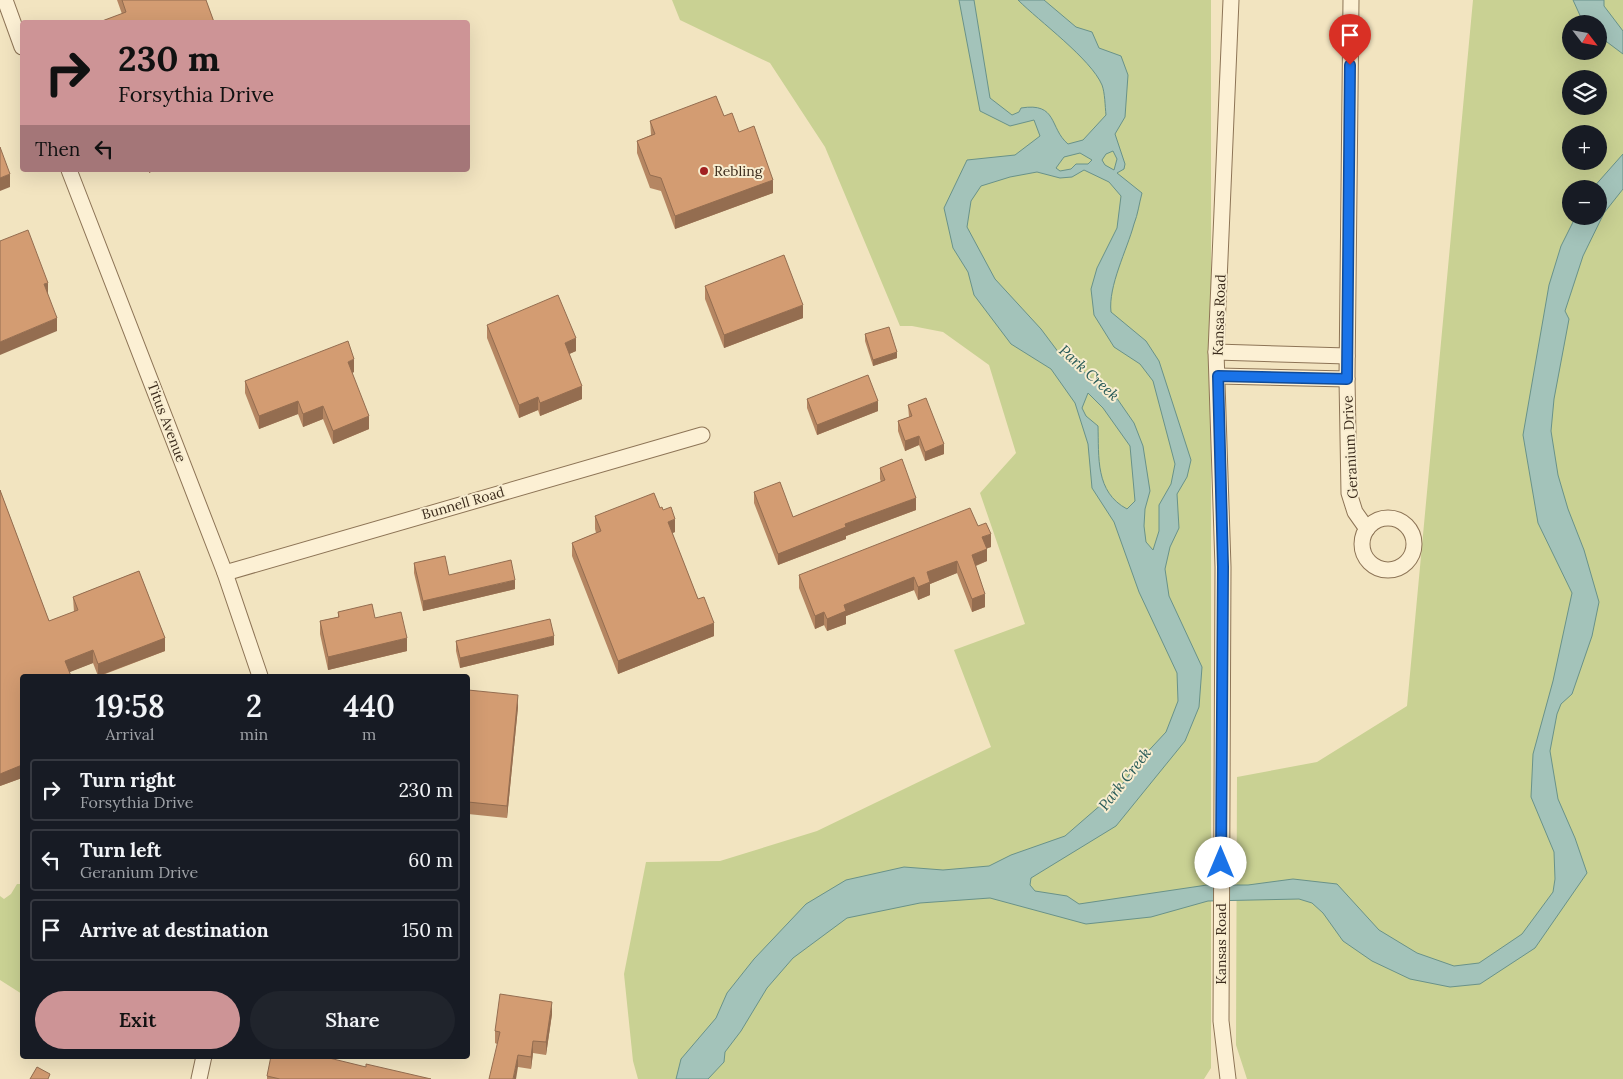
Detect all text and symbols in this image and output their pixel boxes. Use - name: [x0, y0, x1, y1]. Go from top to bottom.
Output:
- pin: [1329, 14, 1371, 65]
- north arrow: [1562, 15, 1608, 60]
- map controls: [1562, 15, 1607, 225]
- icon: arrive: [1336, 21, 1364, 49]
- text: 230 m: [118, 36, 220, 81]
- icon: right: [35, 40, 100, 105]
- button: layers: [1562, 70, 1607, 115]
- text: Forsythia Drive: [118, 80, 274, 108]
- button: +: [1562, 125, 1607, 170]
- icon: left: [90, 135, 118, 163]
- text: Then: [35, 137, 80, 161]
- place label: Rebling: [714, 162, 763, 180]
- marker: Rebling: [698, 165, 710, 177]
- button: −: [1562, 180, 1607, 225]
- street label: Kansas Road: [1209, 274, 1229, 356]
- water label: Park Creek: [1055, 341, 1124, 405]
- street label: Titus Avenue: [143, 379, 191, 465]
- street label: Geranium Drive: [1338, 394, 1362, 499]
- street label: Bunnell Road: [420, 483, 506, 523]
- text: 19:58: [95, 687, 165, 725]
- text: 2: [246, 687, 262, 725]
- text: 440: [343, 687, 395, 725]
- text: Arrival: [105, 724, 154, 744]
- text: min: [240, 724, 268, 744]
- text: m: [362, 724, 376, 744]
- water label: Park Creek: [1094, 743, 1155, 814]
- text: Turn right: [80, 768, 176, 792]
- icon: right: [37, 776, 65, 804]
- text: 230 m: [399, 778, 453, 802]
- text: Forsythia Drive: [80, 792, 194, 812]
- position arrow: [1194, 836, 1246, 888]
- text: Turn left: [80, 838, 161, 862]
- icon: left: [37, 846, 65, 874]
- text: 60 m: [408, 848, 453, 872]
- text: Geranium Drive: [80, 862, 198, 882]
- street label: Kansas Road: [1212, 903, 1230, 985]
- icon: arrive: [37, 916, 65, 944]
- text: Arrive at destination: [80, 918, 269, 942]
- text: 150 m: [402, 918, 453, 942]
- button: Exit: [35, 991, 240, 1049]
- button: Share: [250, 991, 455, 1049]

